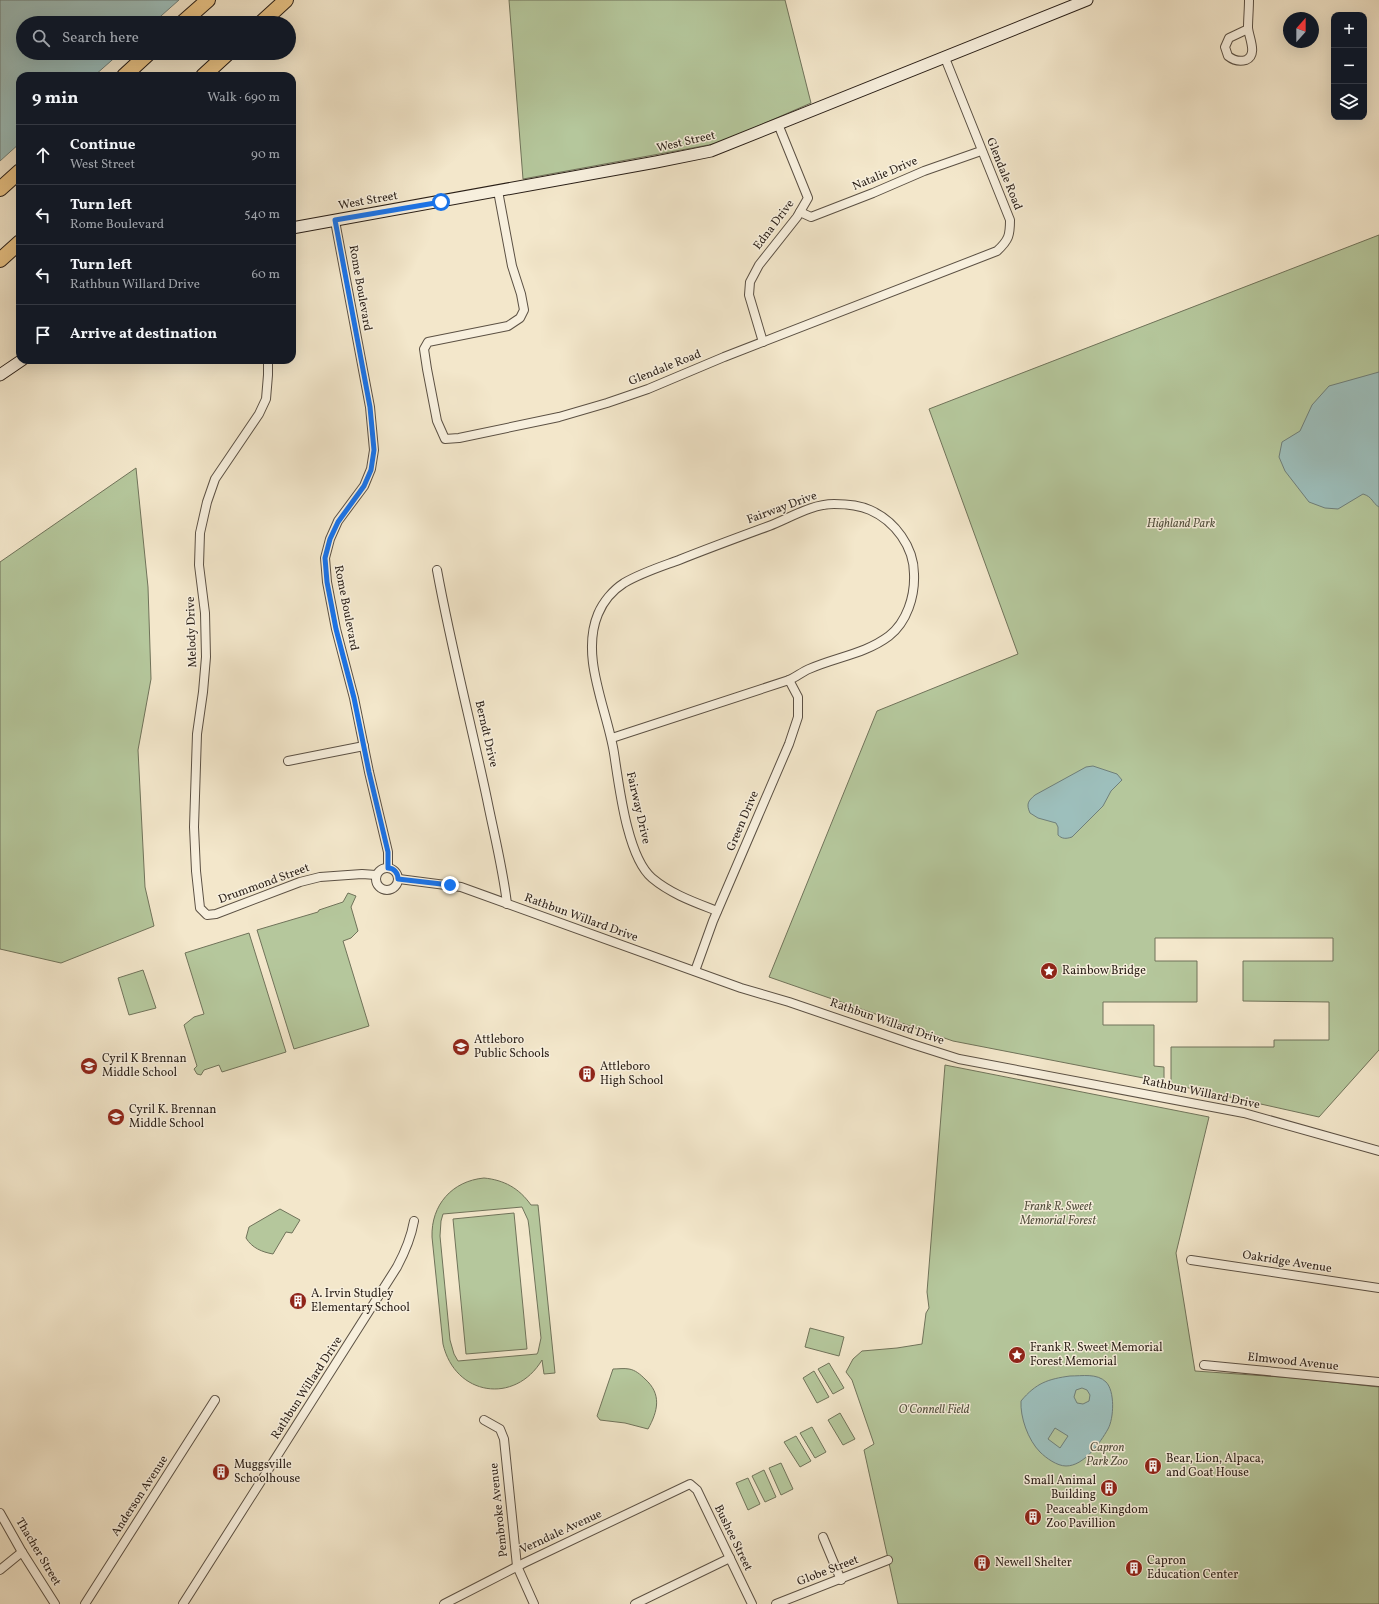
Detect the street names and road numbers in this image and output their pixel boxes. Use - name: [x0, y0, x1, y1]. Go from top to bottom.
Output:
- street label: West Street: [655, 127, 717, 157]
- street label: Glendale Road: [982, 135, 1026, 213]
- street label: Natalie Drive: [850, 153, 920, 195]
- street label: West Street: [337, 188, 399, 214]
- street label: Edna Drive: [750, 196, 798, 253]
- street label: Rome Boulevard: [345, 244, 375, 332]
- street label: Glendale Road: [626, 346, 704, 390]
- street label: Fairway Drive: [745, 488, 820, 528]
- street label: Rome Boulevard: [330, 564, 362, 652]
- street label: Melody Drive: [183, 596, 201, 668]
- street label: Berndt Drive: [471, 699, 502, 769]
- street label: Fairway Drive: [622, 770, 654, 846]
- street label: Green Drive: [723, 788, 763, 854]
- street label: Drummond Street: [216, 860, 312, 908]
- street label: Rathbun Willard Drive: [522, 890, 640, 946]
- street label: Rathbun Willard Drive: [828, 995, 947, 1049]
- street label: Rathbun Willard Drive: [1141, 1073, 1262, 1113]
- street label: Oakridge Avenue: [1241, 1247, 1333, 1277]
- street label: Rathbun Willard Drive: [268, 1333, 347, 1443]
- street label: Elmwood Avenue: [1247, 1349, 1340, 1375]
- street label: Anderson Avenue: [108, 1452, 172, 1540]
- street label: Pembroke Avenue: [486, 1462, 512, 1558]
- street label: Bushee Street: [710, 1502, 756, 1574]
- street label: Verndale Avenue: [517, 1506, 605, 1558]
- street label: Thacher Street: [11, 1515, 65, 1589]
- street label: Globe Street: [795, 1552, 861, 1590]

